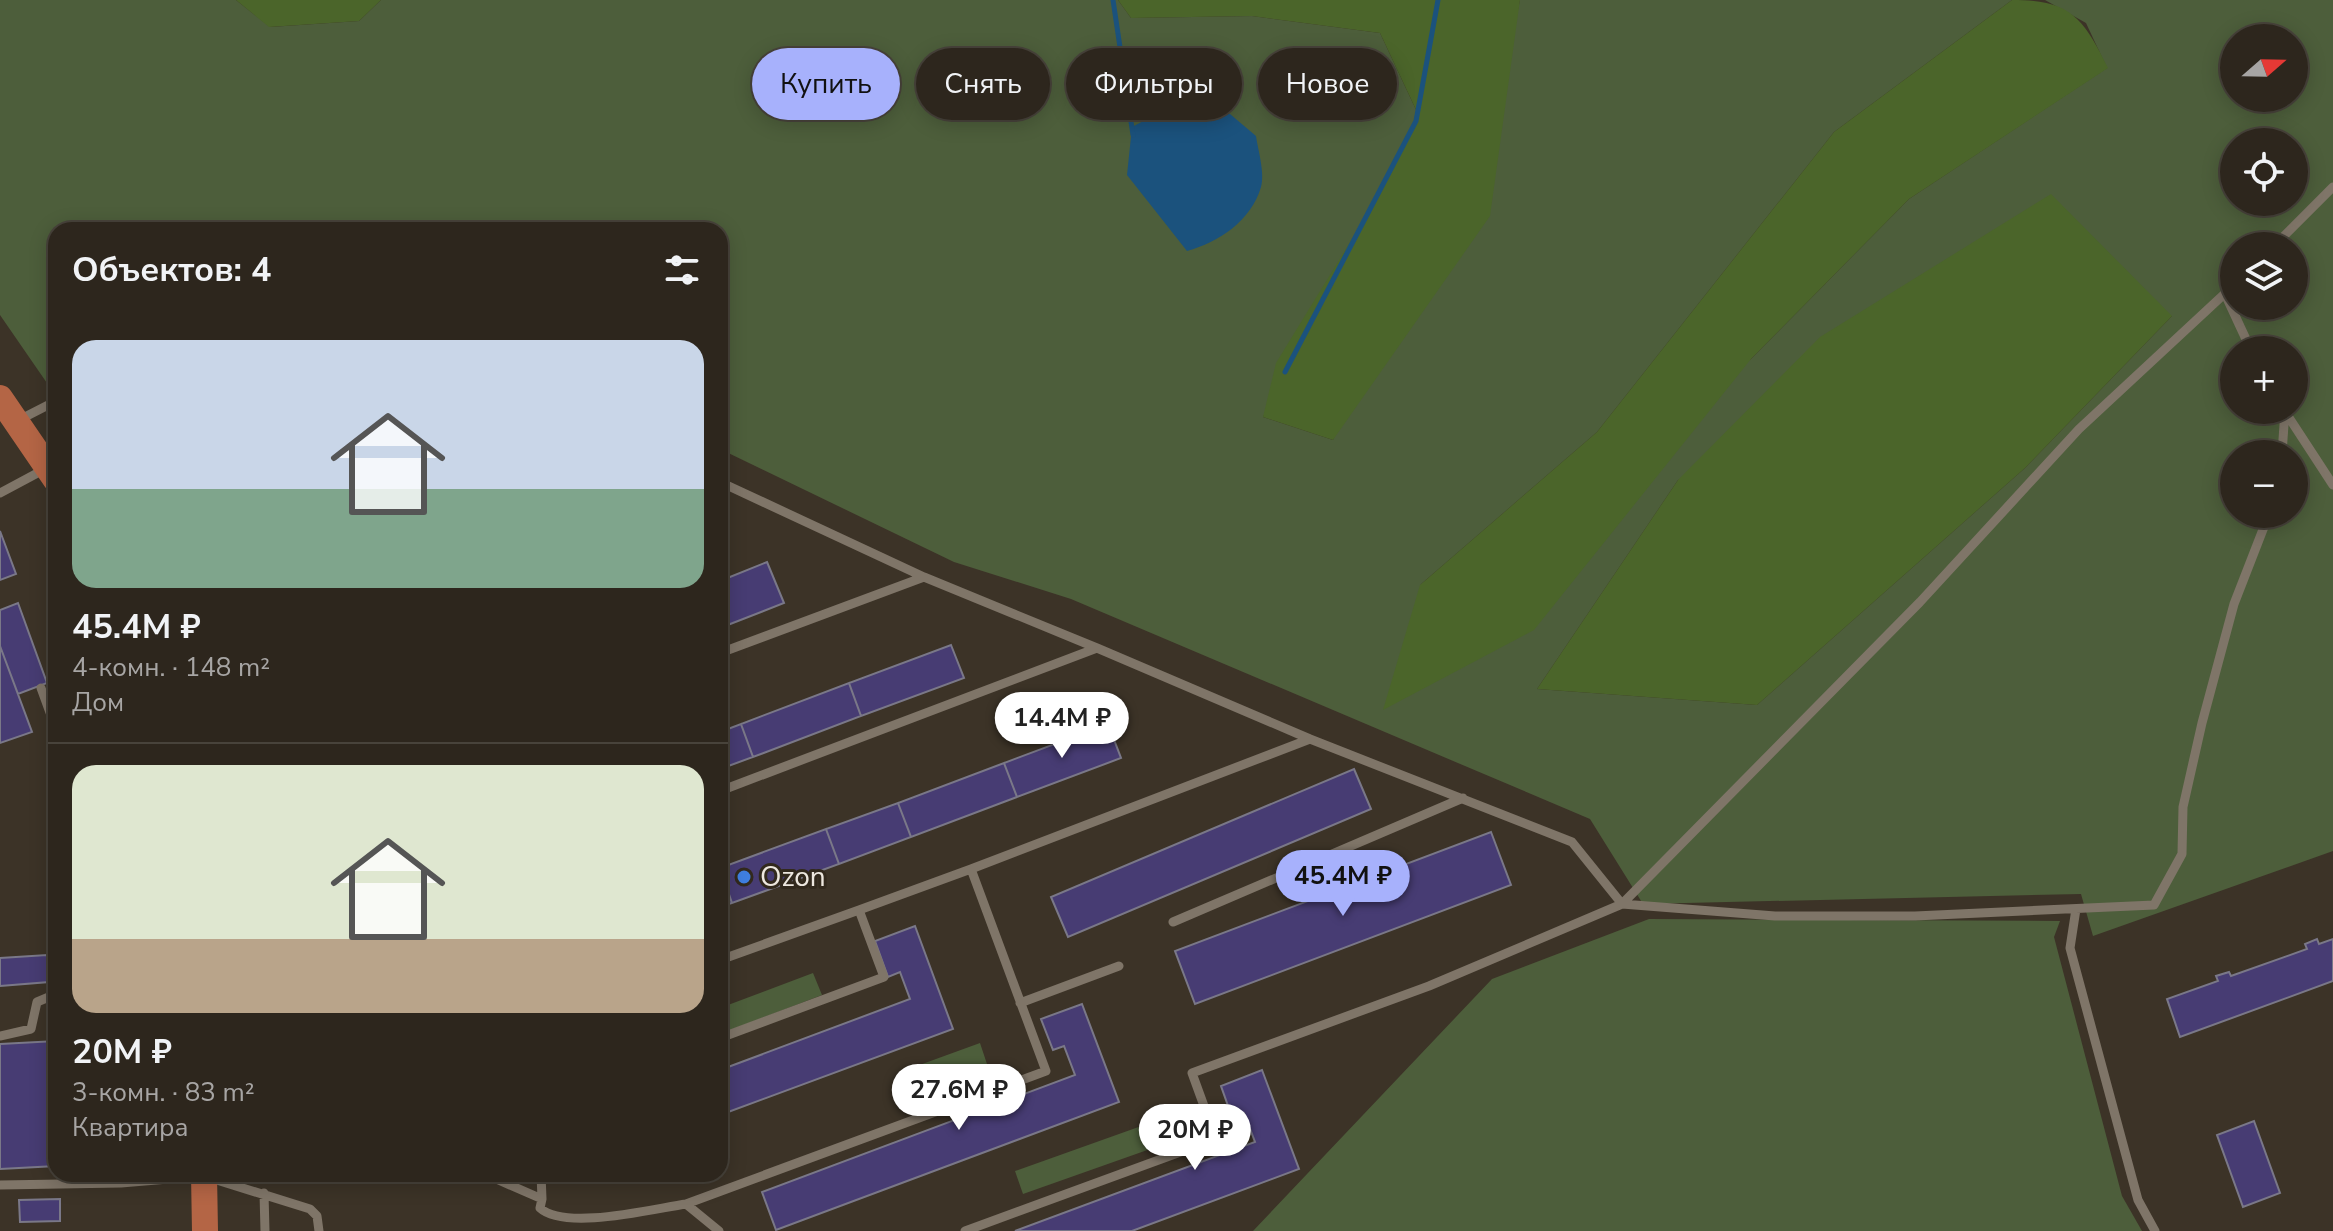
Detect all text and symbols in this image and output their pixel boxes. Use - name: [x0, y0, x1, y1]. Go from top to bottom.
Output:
- north arrow: [2220, 24, 2308, 112]
- map controls: [2220, 24, 2308, 528]
- chip: Купить: [752, 48, 900, 120]
- chip: Снять: [916, 48, 1050, 120]
- chip: Фильтры: [1066, 48, 1242, 120]
- chip: Новое: [1258, 48, 1397, 120]
- button: locate: [2220, 128, 2308, 216]
- button: layers: [2220, 232, 2308, 320]
- text: Объектов: 4: [72, 247, 271, 293]
- icon: filters: [660, 248, 704, 292]
- button: +: [2220, 336, 2308, 424]
- icon: home: [316, 392, 460, 536]
- button: −: [2220, 440, 2308, 528]
- text: 45.4M ₽: [72, 604, 201, 650]
- text: 4-комн. · 148 m²: [72, 650, 270, 685]
- text: Дом: [72, 685, 124, 720]
- pin: 14.4M ₽: [988, 692, 1136, 760]
- text: 14.4M ₽: [1013, 700, 1111, 735]
- icon: home: [316, 817, 460, 961]
- pin: 45.4M ₽: [1269, 850, 1417, 918]
- place label: Ozon: [760, 858, 826, 896]
- text: 45.4M ₽: [1294, 858, 1392, 893]
- marker: Ozon: [735, 868, 753, 886]
- text: 20M ₽: [72, 1029, 172, 1075]
- pin: 27.6M ₽: [885, 1064, 1033, 1132]
- text: 27.6M ₽: [910, 1072, 1008, 1107]
- text: 3-комн. · 83 m²: [72, 1075, 255, 1110]
- pin: 20M ₽: [1139, 1104, 1251, 1172]
- text: Квартира: [72, 1110, 188, 1145]
- text: 20M ₽: [1157, 1112, 1233, 1147]

